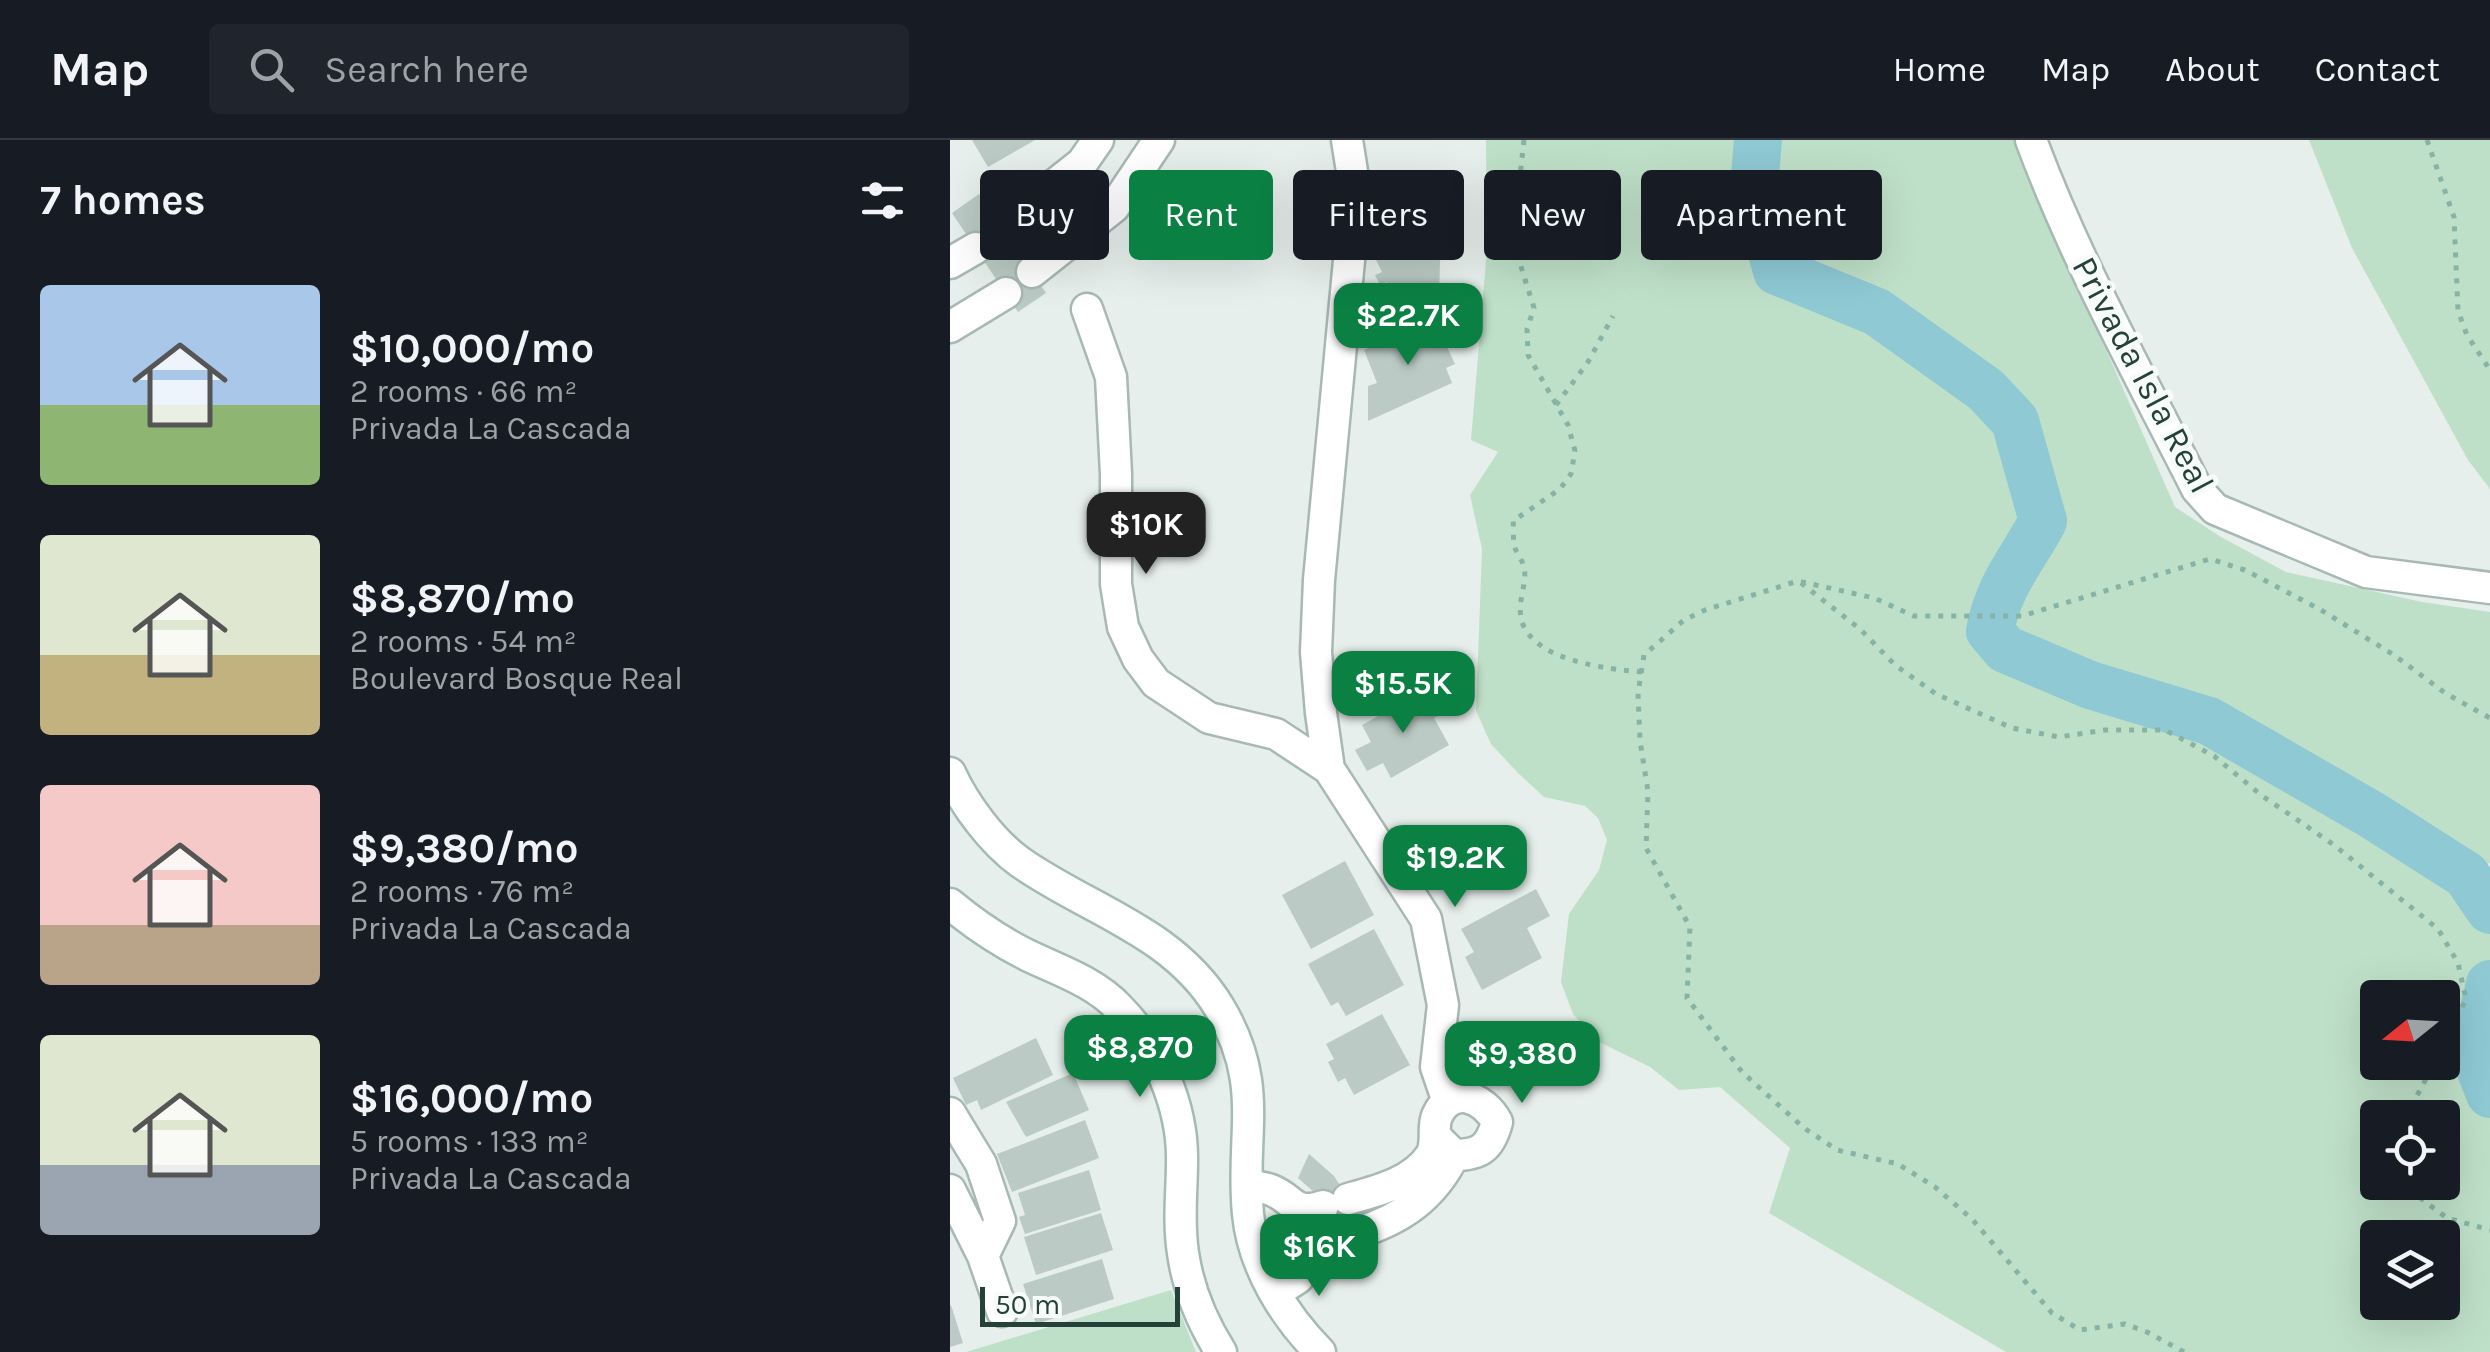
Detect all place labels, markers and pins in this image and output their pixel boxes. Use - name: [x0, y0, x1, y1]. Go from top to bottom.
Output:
- pin: $22.7K: [1327, 283, 1489, 368]
- pin: $10K: [1087, 492, 1205, 577]
- pin: $15.5K: [1322, 651, 1484, 736]
- pin: $19.2K: [1374, 825, 1536, 910]
- pin: $8,870: [1059, 1015, 1221, 1100]
- pin: $9,380: [1441, 1021, 1603, 1106]
- pin: $16K: [1260, 1214, 1378, 1299]

